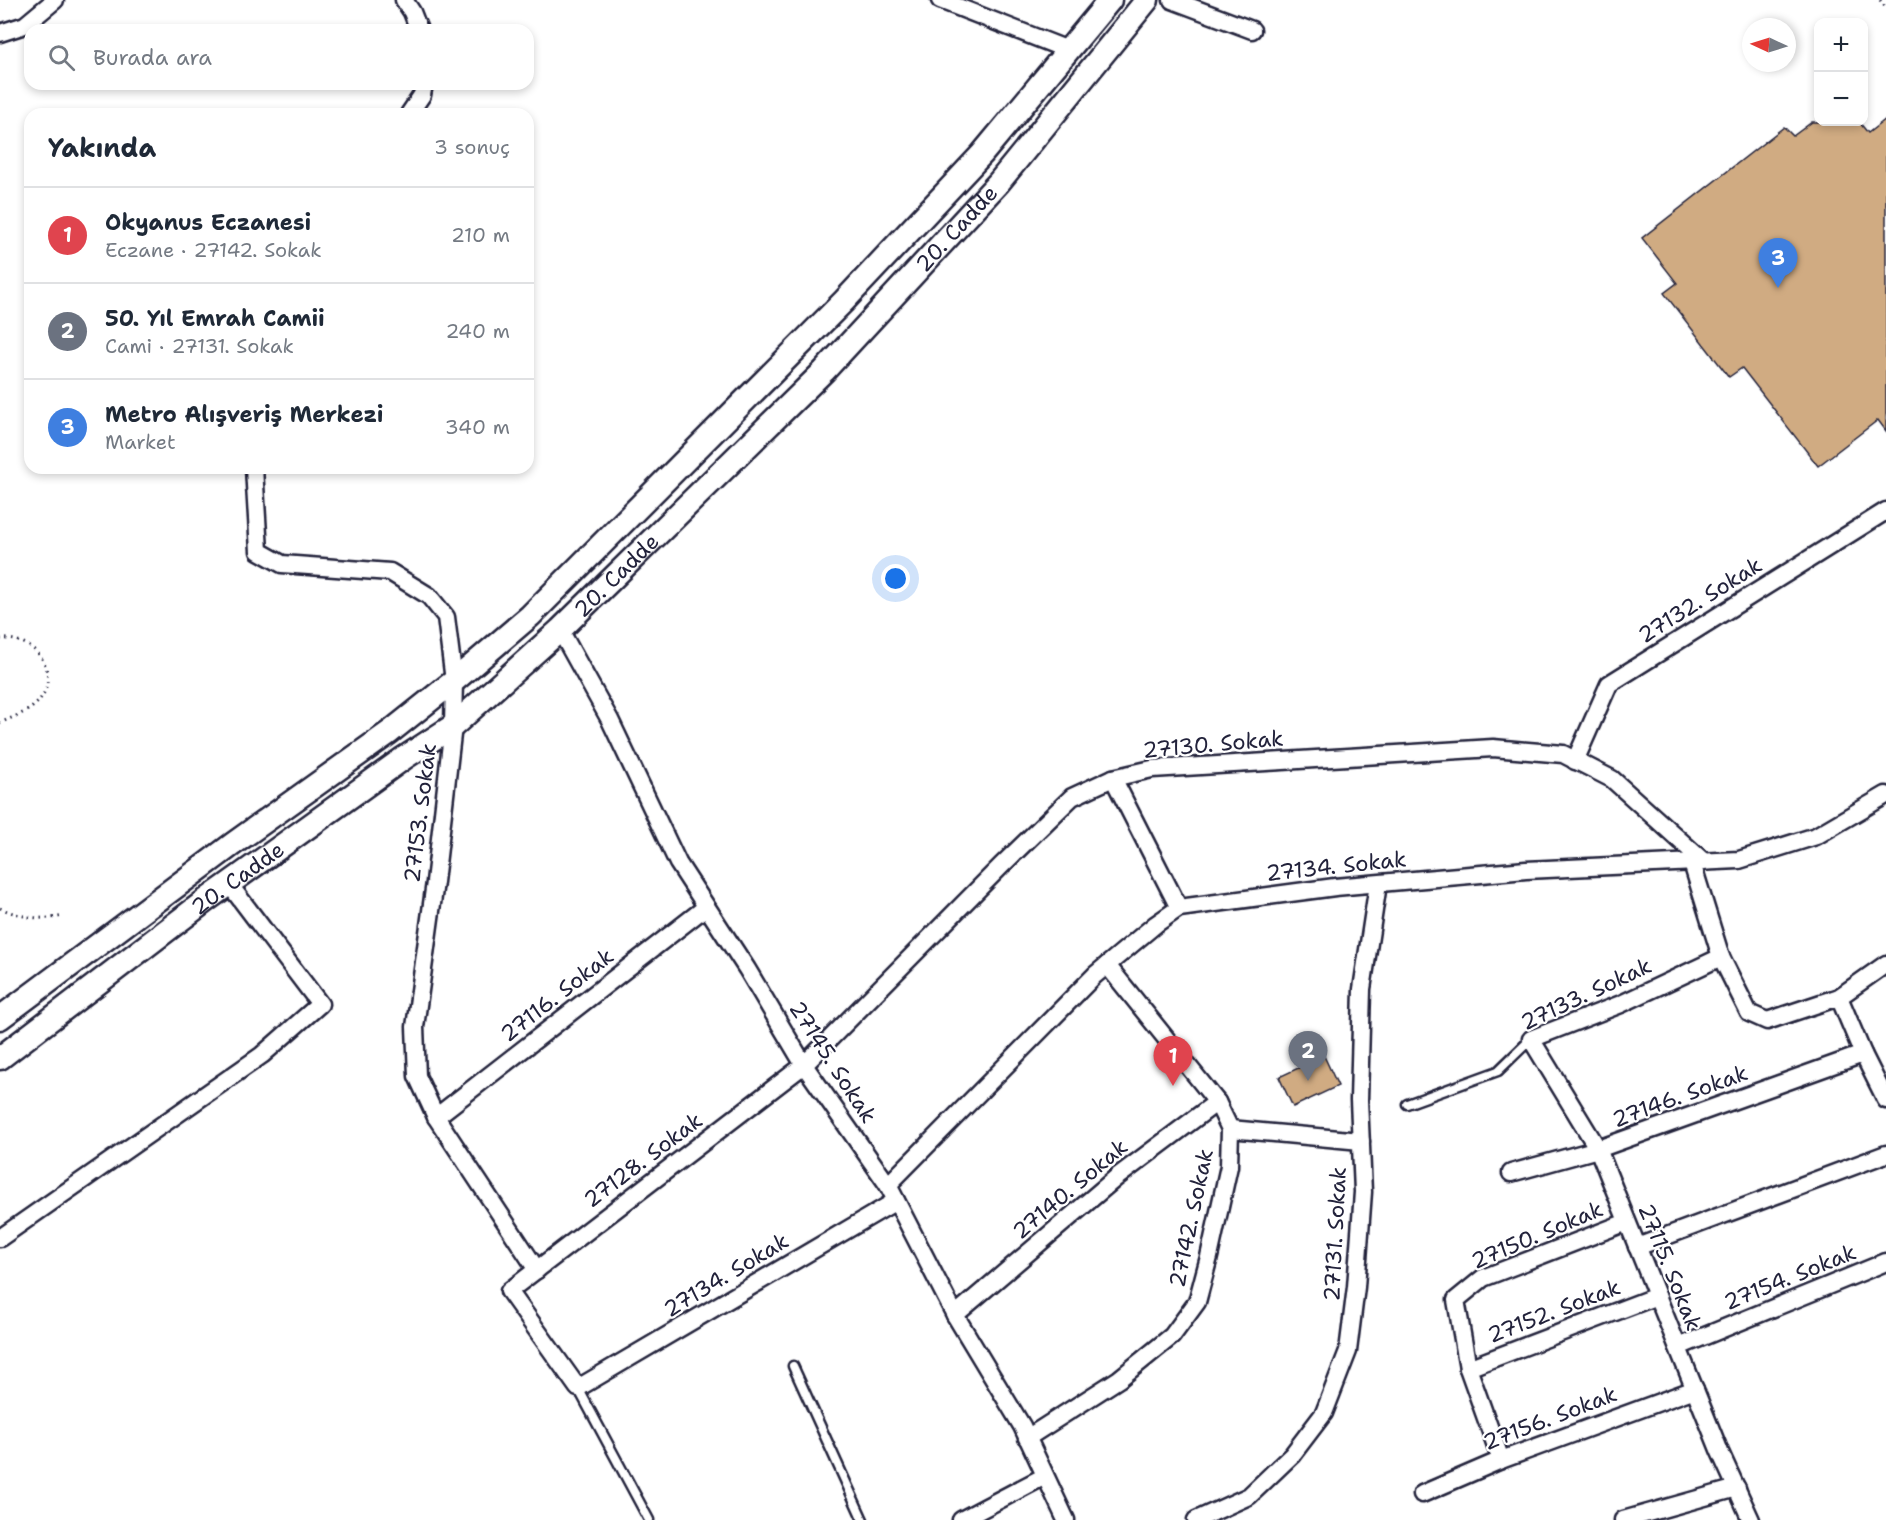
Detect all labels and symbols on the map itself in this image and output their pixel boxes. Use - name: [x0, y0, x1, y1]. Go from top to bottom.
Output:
- north arrow: [1742, 18, 1796, 72]
- street label: 20. Cadde: [909, 179, 1004, 278]
- pin: 3: [1758, 238, 1798, 288]
- street label: 20. Cadde: [567, 527, 665, 623]
- street label: 27132. Sokak: [1632, 550, 1768, 650]
- your location: [881, 564, 910, 593]
- street label: 27130. Sokak: [1141, 723, 1285, 765]
- street label: 27153. Sokak: [397, 742, 443, 884]
- street label: 20. Cadde: [185, 834, 290, 921]
- street label: 27134. Sokak: [1264, 844, 1408, 888]
- street label: 27116. Sokak: [494, 942, 620, 1048]
- street label: 27133. Sokak: [1516, 951, 1656, 1037]
- street label: 27145. Sokak: [783, 995, 883, 1129]
- pin: 2: [1288, 1032, 1328, 1081]
- pin: 1: [1154, 1036, 1192, 1086]
- street label: 27146. Sokak: [1608, 1058, 1752, 1134]
- street label: 27128. Sokak: [578, 1106, 708, 1214]
- street label: 27140. Sokak: [1006, 1132, 1134, 1246]
- street label: 27142. Sokak: [1162, 1146, 1220, 1290]
- street label: 27131. Sokak: [1317, 1166, 1353, 1302]
- street label: 27150. Sokak: [1467, 1194, 1607, 1276]
- street label: 27115. Sokak: [1631, 1199, 1709, 1335]
- street label: 27134. Sokak: [658, 1226, 794, 1324]
- street label: 27154. Sokak: [1720, 1237, 1860, 1317]
- street label: 27152. Sokak: [1483, 1272, 1625, 1350]
- street label: 27156. Sokak: [1479, 1379, 1621, 1457]

